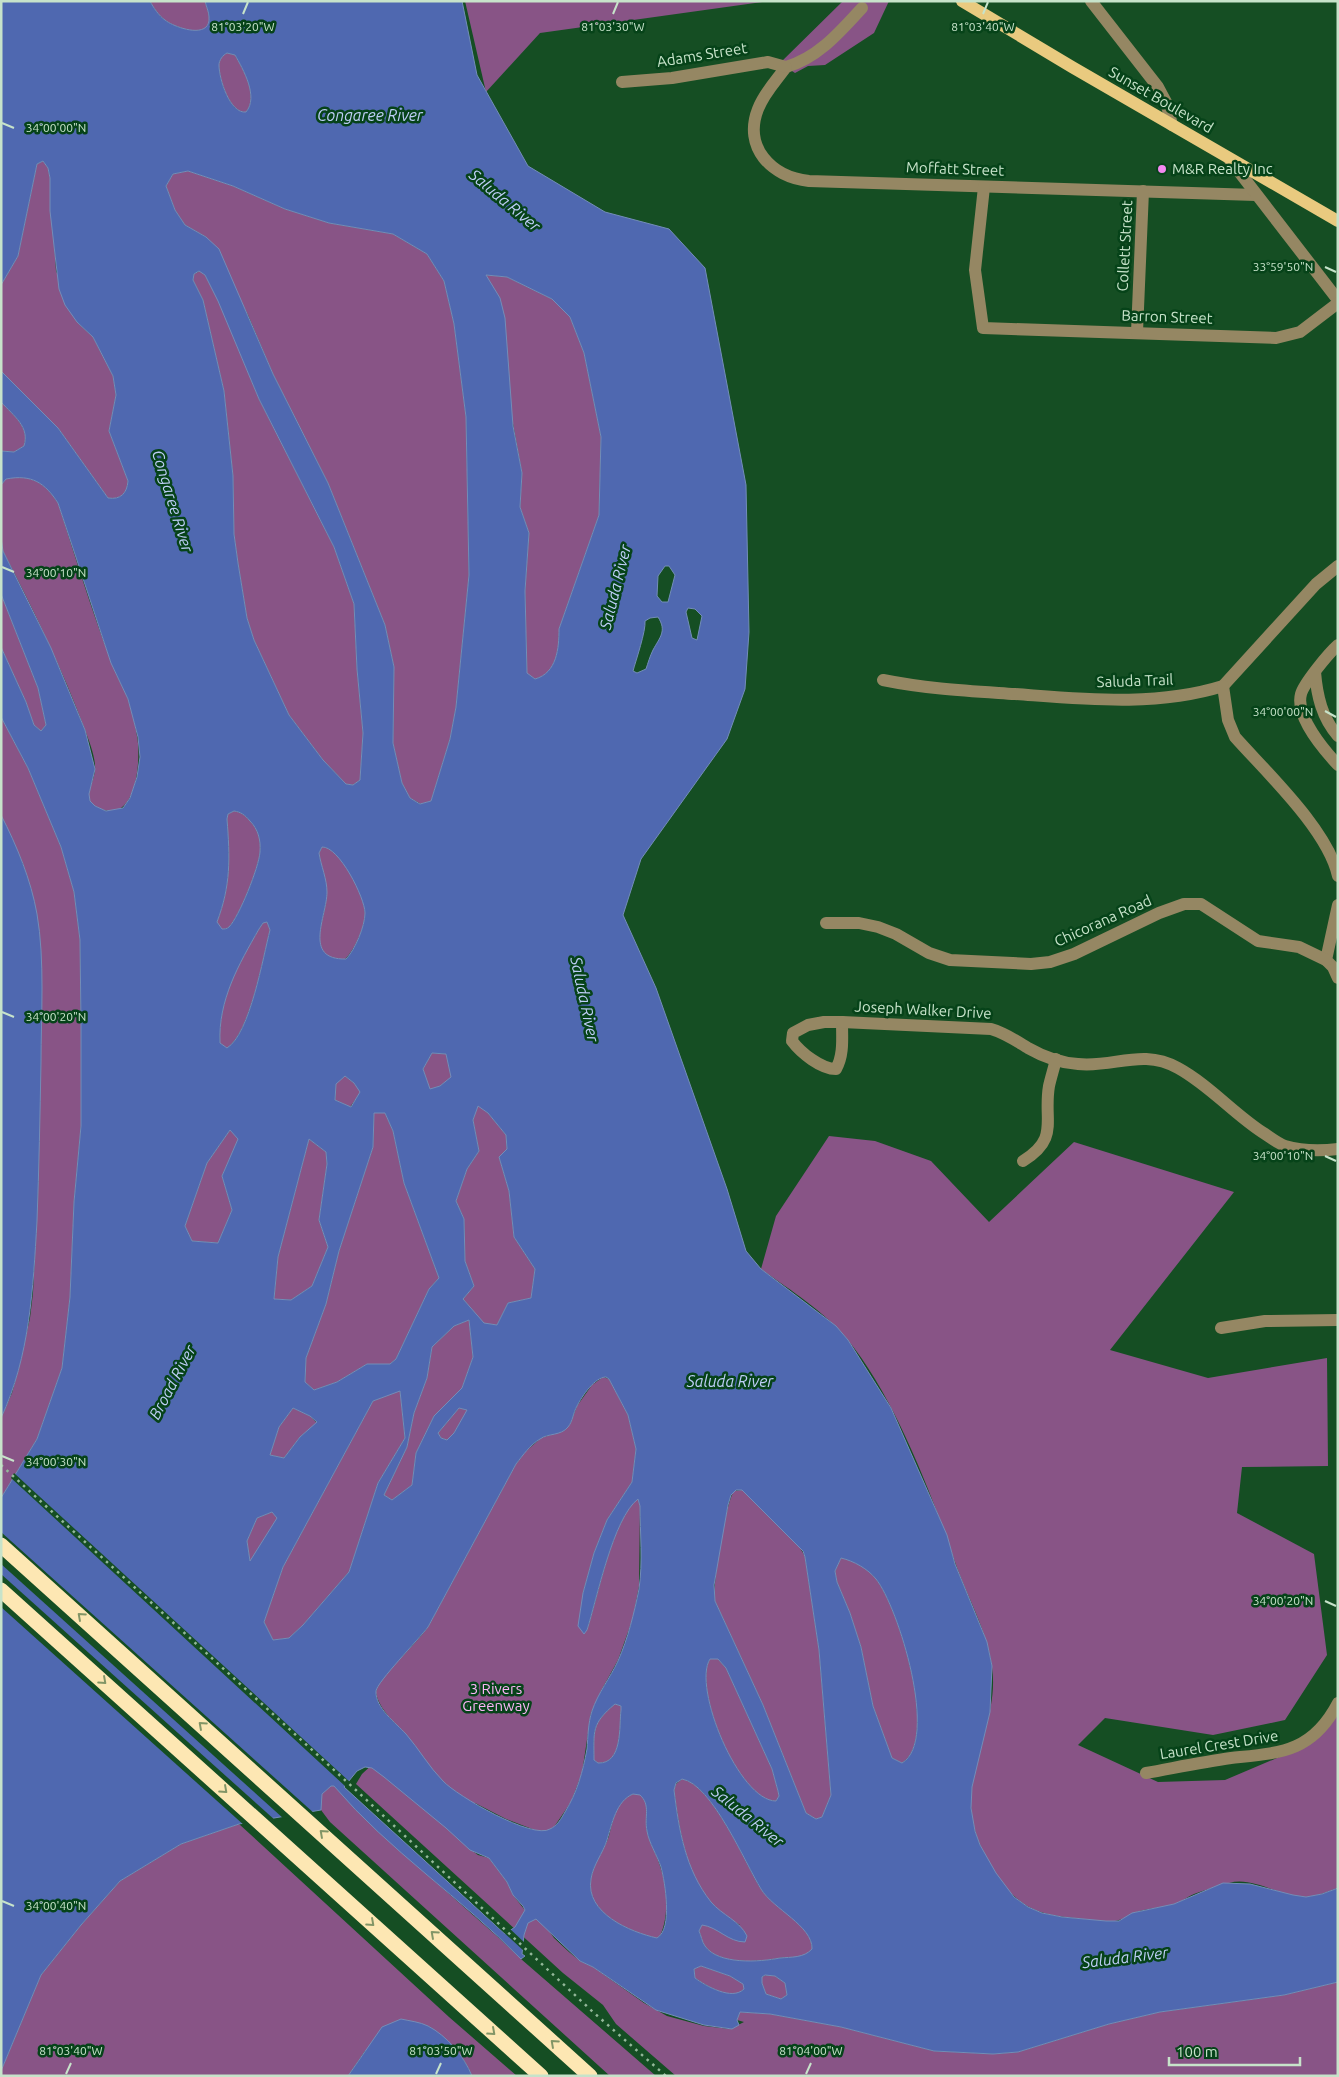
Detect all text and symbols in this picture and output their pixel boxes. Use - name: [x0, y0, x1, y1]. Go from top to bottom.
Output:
- text: 81°03'20"W: [211, 20, 275, 33]
- text: 81°03'30"W: [581, 20, 645, 33]
- text: 81°03'40"W: [951, 20, 1015, 33]
- street label: Adams Street: [656, 39, 748, 70]
- street label: Sunset Boulevard: [1106, 63, 1216, 136]
- water label: Congaree River: [317, 106, 424, 124]
- text: 34°00'00"N: [26, 121, 86, 134]
- street label: Moffatt Street: [906, 158, 1004, 179]
- place label: M&R Realty Inc: [1172, 160, 1273, 177]
- marker: M&R Realty Inc: [1156, 163, 1168, 175]
- water label: Saluda River: [465, 165, 545, 235]
- street label: Collett Street: [1114, 200, 1135, 292]
- text: 33°59'50"N: [1253, 260, 1313, 273]
- street label: Barron Street: [1121, 306, 1213, 327]
- water label: Congaree River: [149, 448, 197, 555]
- water label: Saluda River: [596, 542, 634, 632]
- text: 34°00'10"N: [26, 566, 86, 579]
- street label: Saluda Trail: [1096, 671, 1174, 690]
- text: 34°00'00"N: [1253, 705, 1313, 718]
- street label: Chicorana Road: [1051, 891, 1154, 950]
- water label: Saluda River: [567, 954, 603, 1044]
- street label: Joseph Walker Drive: [854, 997, 992, 1022]
- text: 34°00'20"N: [26, 1010, 86, 1023]
- text: 34°00'10"N: [1253, 1149, 1313, 1162]
- water label: Broad River: [145, 1341, 199, 1422]
- water label: Saluda River: [686, 1372, 774, 1390]
- text: 34°00'30"N: [26, 1455, 86, 1468]
- text: 34°00'20"N: [1253, 1594, 1313, 1607]
- one-way arrow: [77, 1613, 86, 1622]
- one-way arrow: [97, 1675, 106, 1684]
- park label: 3 Rivers Greenway: [462, 1680, 530, 1714]
- one-way arrow: [198, 1722, 207, 1731]
- street label: Laurel Crest Drive: [1158, 1727, 1279, 1762]
- water label: Saluda River: [708, 1781, 788, 1851]
- one-way arrow: [218, 1784, 227, 1793]
- one-way arrow: [319, 1830, 328, 1839]
- text: 34°00'40"N: [26, 1899, 86, 1912]
- one-way arrow: [366, 1917, 375, 1926]
- one-way arrow: [430, 1931, 439, 1940]
- water label: Saluda River: [1080, 1943, 1170, 1971]
- one-way arrow: [487, 2026, 496, 2035]
- scale bar: [1169, 2034, 1300, 2066]
- one-way arrow: [550, 2040, 559, 2049]
- text: 100 m: [1176, 2043, 1218, 2060]
- text: 81°03'40"W: [39, 2044, 103, 2057]
- text: 81°03'50"W: [409, 2044, 473, 2057]
- text: 81°04'00"W: [779, 2044, 843, 2057]

